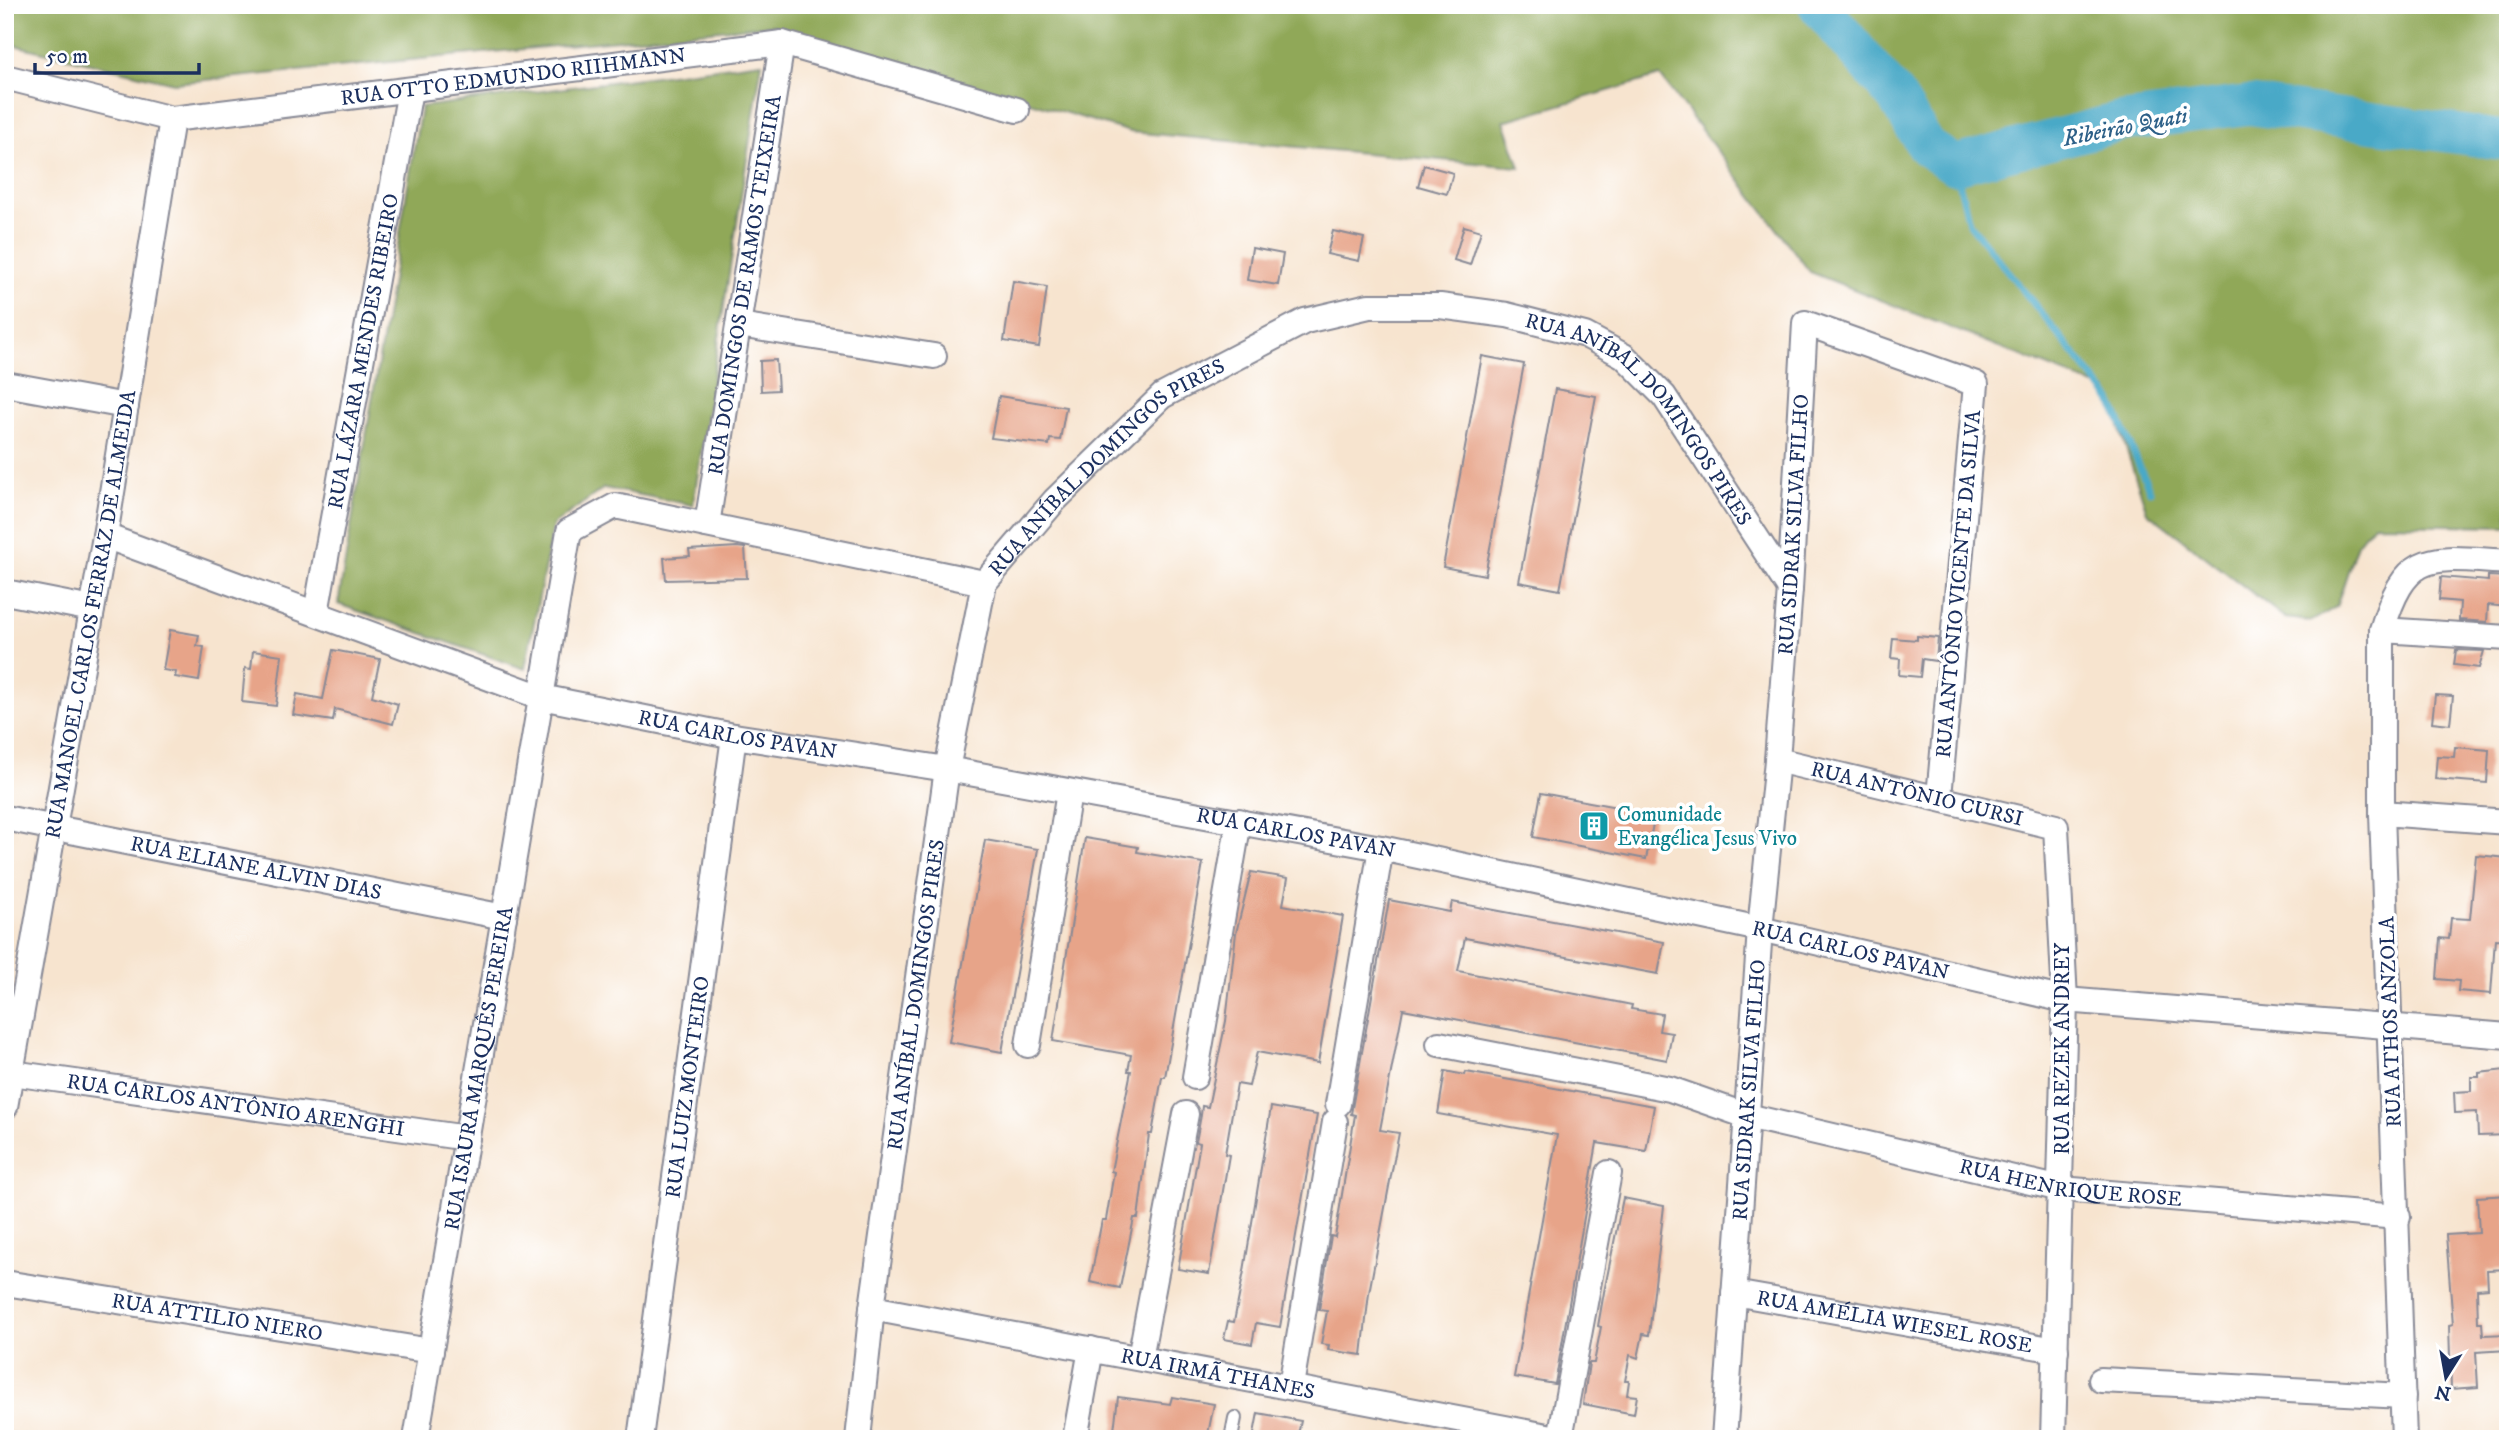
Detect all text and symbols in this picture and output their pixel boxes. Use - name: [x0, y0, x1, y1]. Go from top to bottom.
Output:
- scale bar: [35, 32, 200, 76]
- street label: RUA OTTO EDMUNDO RIIHMANN: [339, 43, 687, 112]
- text: 50 m: [46, 44, 88, 70]
- street label: RUA DOMINGOS DE RAMOS TEIXEIRA: [703, 92, 788, 477]
- water label: Ribeirão Quati: [2060, 101, 2192, 154]
- street label: RUA LÁZARA MENDES RIBEIRO: [323, 192, 405, 511]
- street label: RUA ANÍBAL DOMINGOS PIRES: [1522, 308, 1757, 531]
- street label: RUA ANÍBAL DOMINGOS PIRES: [984, 353, 1230, 582]
- street label: RUA MANOEL CARLOS FERRAZ DE ALMEIDA: [40, 388, 142, 841]
- street label: RUA SIDRAK SILVA FILHO: [1773, 393, 1815, 656]
- street label: RUA ANTÔNIO VICENTE DA SILVA: [1930, 408, 1987, 759]
- street label: RUA CARLOS PAVAN: [636, 705, 839, 766]
- street label: RUA ANTÔNIO CURSI: [1808, 757, 2026, 833]
- place label: Comunidade Evangélica Jesus Vivo: [1617, 802, 1797, 852]
- street label: RUA CARLOS PAVAN: [1194, 803, 1398, 865]
- building icon: Comunidade Evangélica Jesus Vivo: [1577, 809, 1611, 843]
- street label: RUA ELIANE ALVIN DIAS: [128, 831, 384, 906]
- street label: RUA ANÍBAL DOMINGOS PIRES: [882, 838, 951, 1152]
- street label: RUA ISAURA MARQUÊS PEREIRA: [439, 904, 520, 1232]
- street label: RUA ATHOS ANZOLA: [2374, 915, 2408, 1128]
- street label: RUA CARLOS PAVAN: [1750, 916, 1952, 987]
- street label: RUA REZEK ANDREY: [2050, 942, 2076, 1155]
- street label: RUA SIDRAK SILVA FILHO: [1727, 958, 1772, 1221]
- street label: RUA LUIZ MONTEIRO: [660, 974, 716, 1200]
- street label: RUA CARLOS ANTÔNIO ARENGHI: [65, 1069, 406, 1143]
- street label: RUA HENRIQUE ROSE: [1957, 1154, 2183, 1213]
- street label: RUA AMÉLIA WIESEL ROSE: [1755, 1285, 2034, 1360]
- street label: RUA ATTILIO NIERO: [110, 1288, 325, 1348]
- north arrow: [2412, 1342, 2482, 1412]
- street label: RUA IRMÃ THANES: [1118, 1343, 1317, 1406]
- text: N: [2433, 1379, 2453, 1405]

